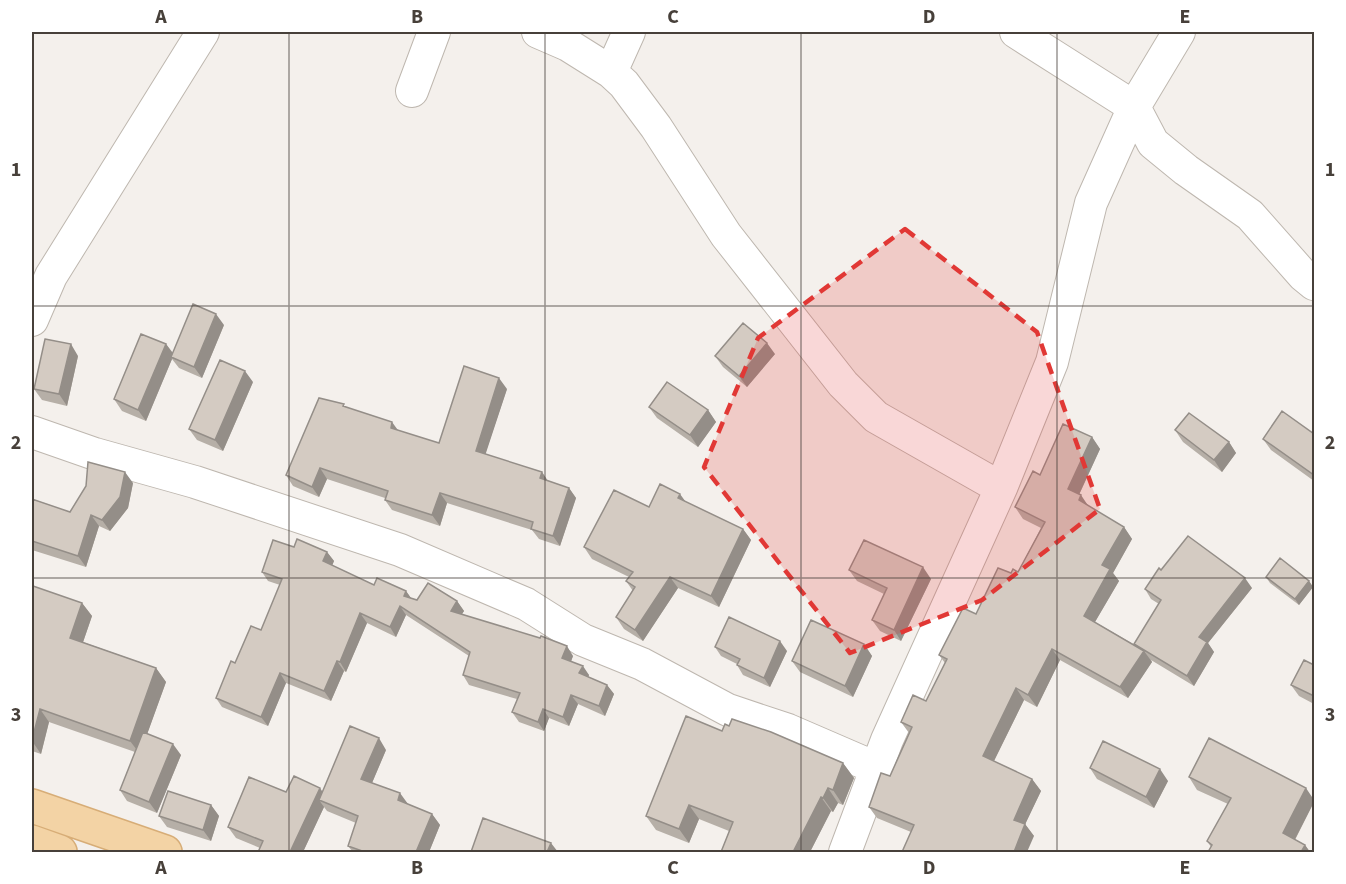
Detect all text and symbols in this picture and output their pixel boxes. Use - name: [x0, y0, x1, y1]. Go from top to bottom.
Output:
- text: A: [154, 3, 167, 31]
- text: B: [411, 3, 423, 31]
- text: C: [667, 3, 679, 31]
- text: D: [923, 3, 935, 31]
- text: E: [1180, 3, 1190, 31]
- text: 1: [11, 156, 21, 184]
- text: 1: [1325, 156, 1335, 184]
- text: 2: [11, 429, 21, 457]
- text: 2: [1325, 429, 1335, 457]
- text: 3: [11, 701, 21, 729]
- text: 3: [1325, 701, 1335, 729]
- text: A: [154, 854, 167, 882]
- text: B: [411, 854, 423, 882]
- text: C: [667, 854, 679, 882]
- text: D: [923, 854, 935, 882]
- text: E: [1180, 854, 1190, 882]

